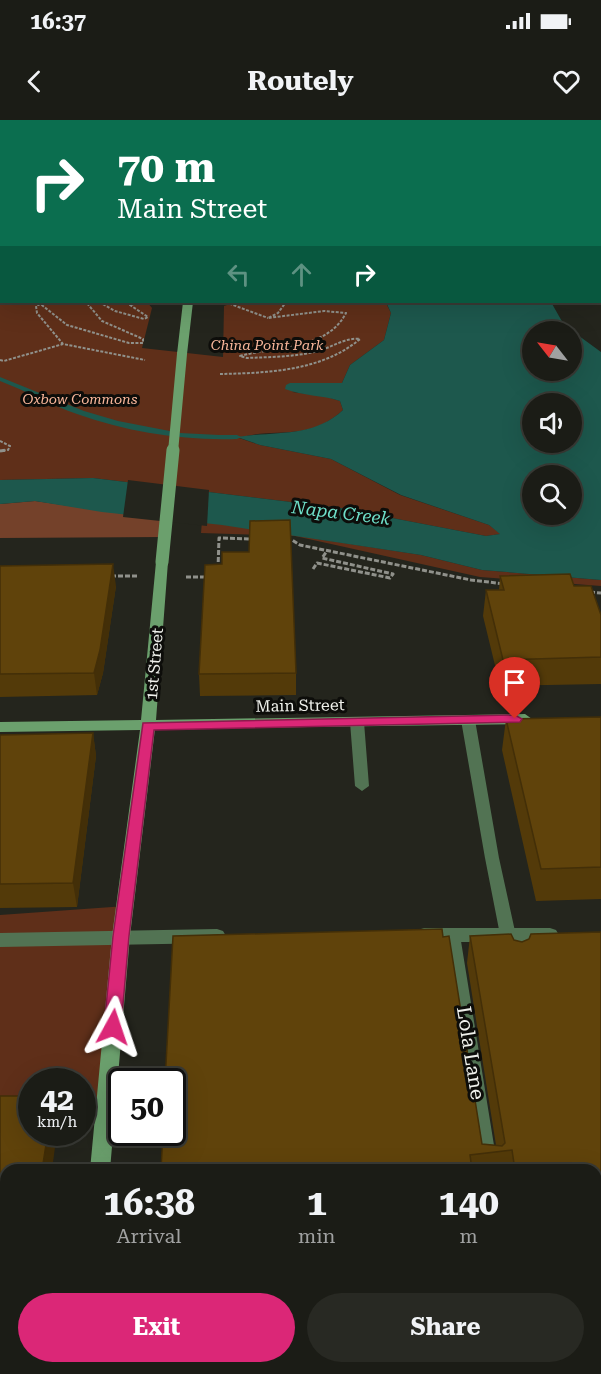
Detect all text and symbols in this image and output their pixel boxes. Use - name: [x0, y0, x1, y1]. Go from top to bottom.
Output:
- text: 16:37: [30, 9, 86, 34]
- icon: back: [18, 65, 51, 98]
- text: Routely: [247, 65, 354, 97]
- icon: heart: [550, 65, 583, 98]
- text: 70 m: [117, 143, 215, 192]
- icon: right: [18, 144, 96, 222]
- text: Main Street: [117, 193, 267, 225]
- icon: left: [222, 258, 255, 291]
- icon: ahead: [285, 258, 318, 291]
- icon: right: [348, 258, 381, 291]
- north arrow: [522, 321, 582, 381]
- map controls: [522, 321, 582, 525]
- park label: China Point Park: [211, 337, 324, 353]
- park label: Oxbow Commons: [23, 391, 138, 407]
- button: sound: [522, 393, 582, 453]
- button: search: [522, 465, 582, 525]
- water label: Napa Creek: [290, 496, 392, 529]
- street label: 1st Street: [142, 627, 167, 701]
- pin: [489, 657, 540, 719]
- icon: arrive: [498, 666, 531, 699]
- street label: Main Street: [255, 695, 345, 716]
- position arrow: [81, 995, 145, 1059]
- street label: Lola Lane: [452, 1005, 490, 1101]
- speed limit sign: 50: [108, 1068, 186, 1146]
- text: 42: [40, 1082, 74, 1117]
- text: km/h: [37, 1113, 77, 1131]
- text: 16:38: [103, 1182, 195, 1224]
- text: 1: [307, 1182, 327, 1224]
- text: 140: [439, 1182, 499, 1224]
- text: Arrival: [116, 1224, 181, 1248]
- text: min: [298, 1224, 335, 1248]
- text: m: [460, 1224, 478, 1248]
- button: Exit: [18, 1293, 295, 1362]
- button: Share: [307, 1293, 584, 1362]

